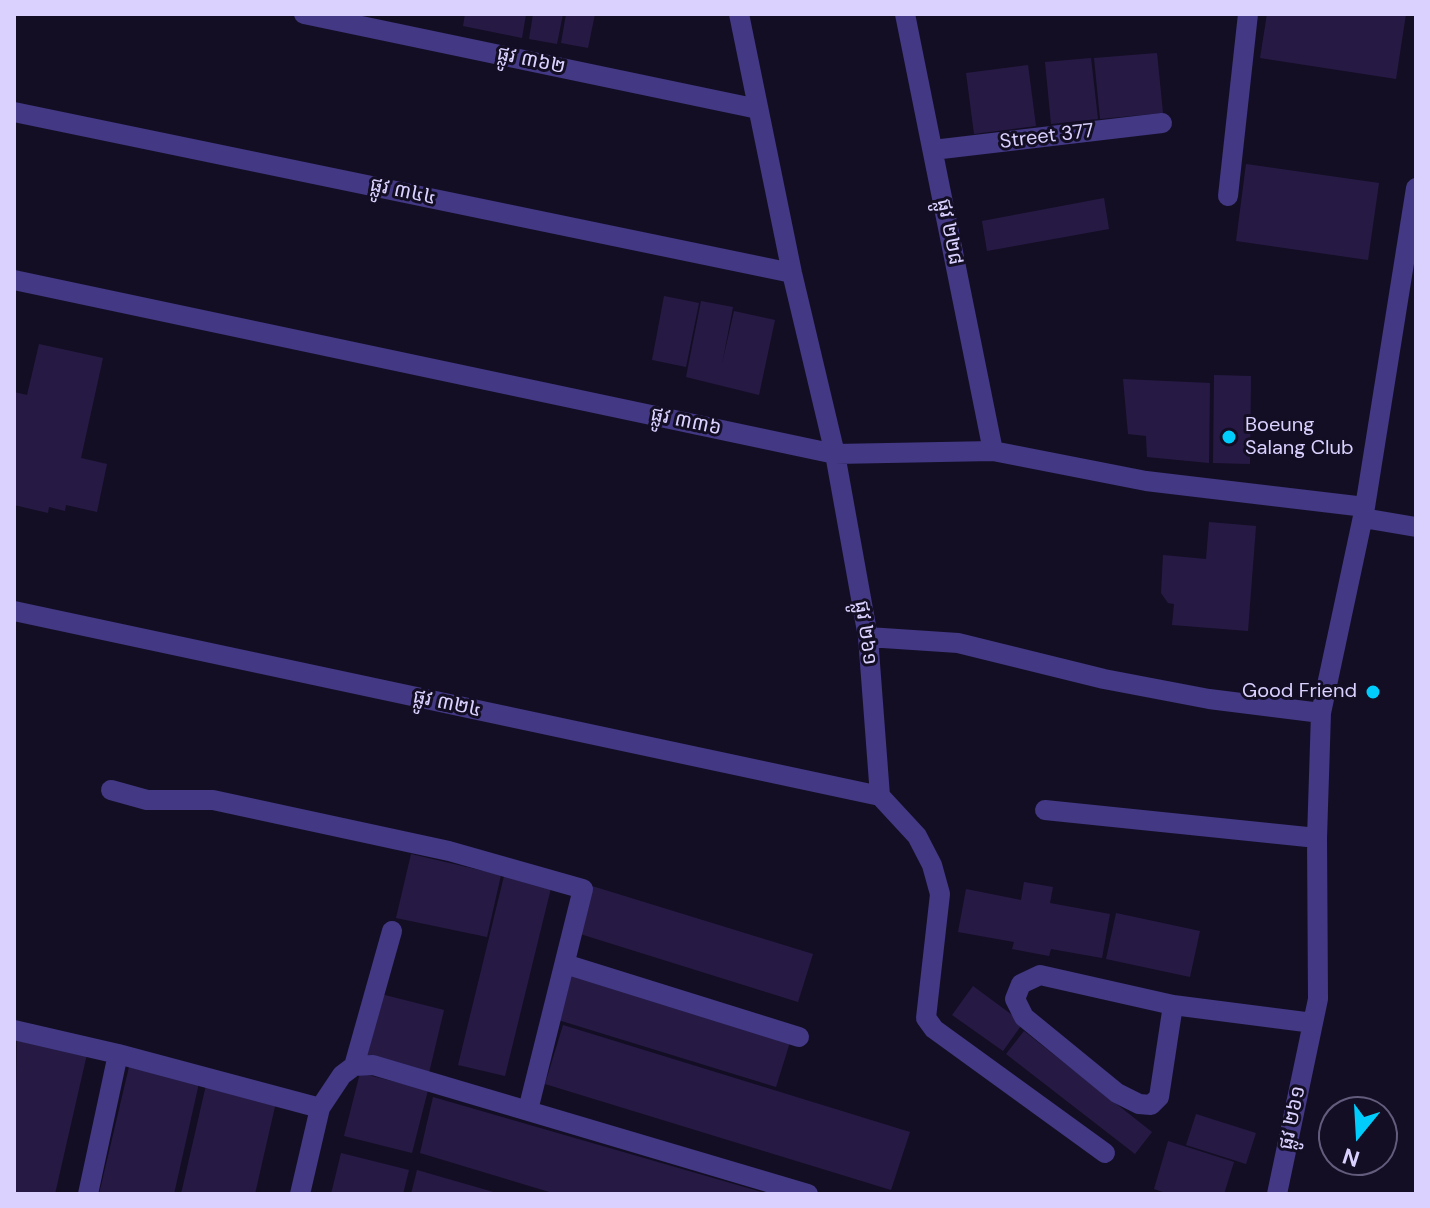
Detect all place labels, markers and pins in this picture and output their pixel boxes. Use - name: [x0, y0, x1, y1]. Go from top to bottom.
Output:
- place label: Boeung Salang Club: [1245, 414, 1354, 461]
- marker: Boeung Salang Club: [1220, 428, 1238, 446]
- place label: Good Friend: [1242, 680, 1357, 704]
- marker: Good Friend: [1364, 683, 1382, 701]

